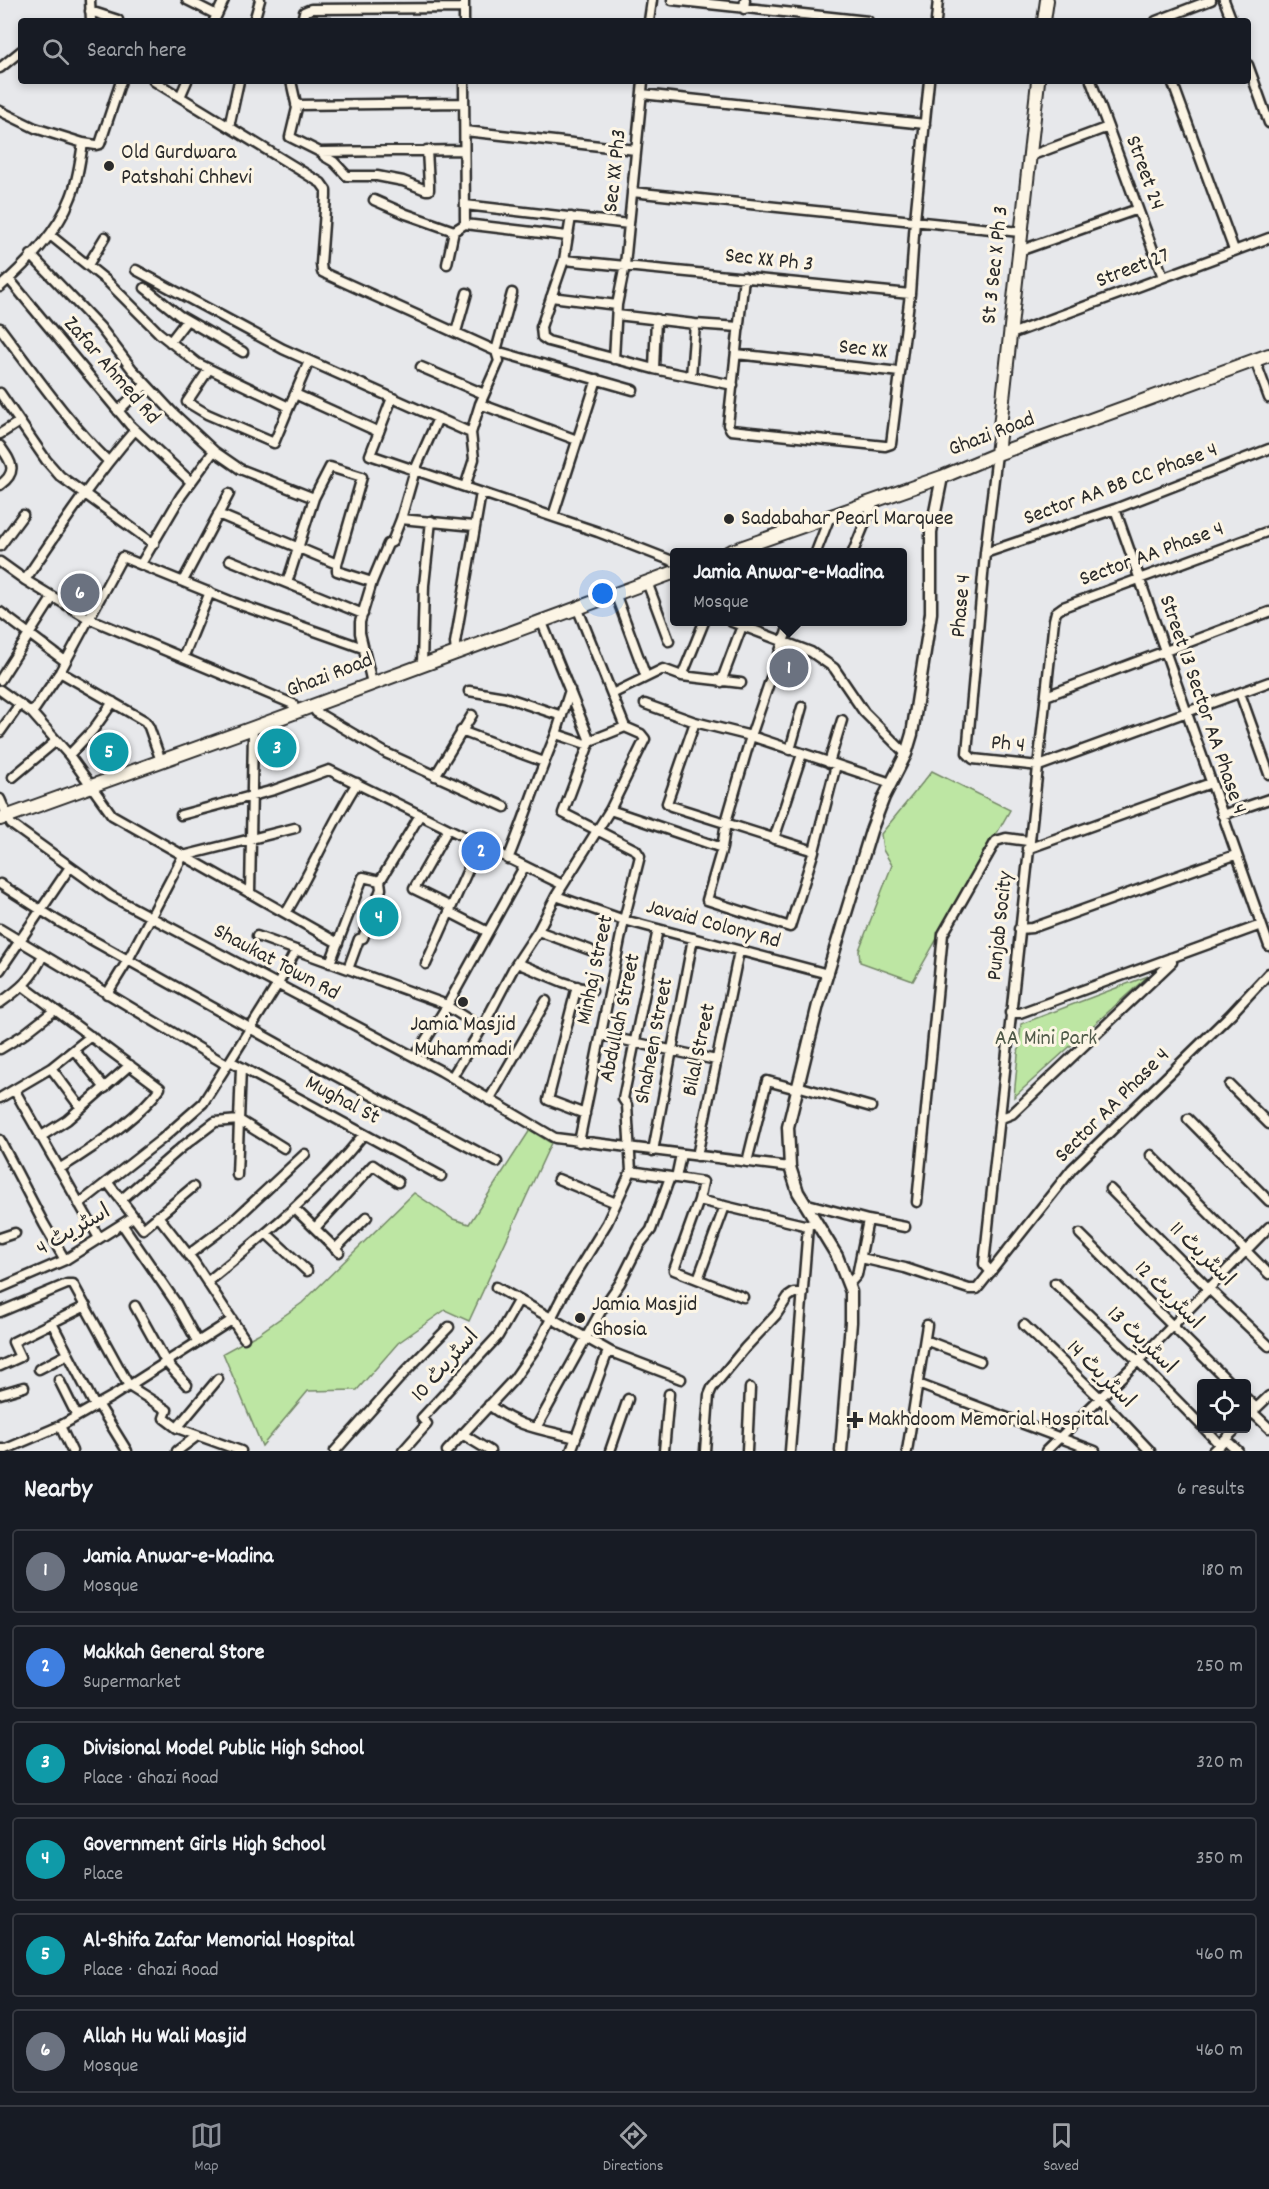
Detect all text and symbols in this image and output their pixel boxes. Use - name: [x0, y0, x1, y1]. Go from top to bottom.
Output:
- search box: [18, 18, 1251, 84]
- icon: search: [39, 35, 72, 68]
- text: Search here: [87, 36, 186, 67]
- street label: Sec XX Ph3: [596, 128, 636, 214]
- street label: Street 24: [1116, 131, 1172, 215]
- place label: Old Gurdwara Patshahi Chhevi: [121, 138, 252, 194]
- marker: Old Gurdwara Patshahi Chhevi: [102, 159, 116, 173]
- street label: St 3 Sec X Ph 3: [974, 204, 1018, 326]
- street label: Sec XX Ph 3: [723, 241, 815, 281]
- street label: Street 27: [1092, 241, 1174, 297]
- street label: Zafar Ahmed Rd: [55, 310, 167, 432]
- street label: Sec XX: [837, 332, 889, 368]
- street label: Ghazi Road: [944, 404, 1040, 466]
- street label: Sector AA BB CC Phase 4: [1020, 435, 1222, 535]
- place label: Sadabahar Pearl Marquee: [741, 504, 954, 535]
- marker: Sadabahar Pearl Marquee: [722, 512, 736, 526]
- street label: Sector AA Phase 4: [1075, 514, 1229, 596]
- popup: [670, 548, 907, 626]
- text: Jamia Anwar-e-Madina: [693, 558, 884, 589]
- pin: 6: [60, 570, 100, 616]
- street label: Phase 4: [944, 573, 980, 639]
- your location: [588, 579, 617, 608]
- text: Mosque: [693, 589, 749, 617]
- street label: Street 13 Sector AA Phase 4: [1150, 591, 1254, 819]
- street label: Ghazi Road: [282, 645, 378, 707]
- pin: 1: [770, 646, 808, 690]
- pin: 3: [258, 726, 296, 771]
- street label: Ph 4: [990, 728, 1026, 762]
- pin: 5: [90, 730, 128, 774]
- pin: 2: [462, 828, 500, 874]
- street label: Punjab Socity: [980, 869, 1022, 982]
- street label: Javaid Colony Rd: [642, 892, 784, 958]
- pin: 4: [360, 894, 398, 940]
- street label: Minhaj Street: [569, 912, 623, 1028]
- street label: Shaukat Town Rd: [207, 917, 345, 1009]
- street label: Abdullah Street: [592, 951, 650, 1085]
- street label: Shaheen Street: [628, 975, 682, 1107]
- marker: Jamia Masjid Muhammadi: [456, 995, 470, 1009]
- street label: Bilal Street: [675, 1001, 725, 1099]
- place label: Jamia Masjid Muhammadi: [410, 1010, 516, 1066]
- park label: AA Mini Park: [995, 1024, 1097, 1055]
- street label: Sector AA Phase 4: [1048, 1041, 1178, 1171]
- street label: Mughal St: [299, 1068, 385, 1134]
- street label: اسٹریٹ 4: [31, 1197, 117, 1265]
- street label: اسٹریٹ 11: [1161, 1215, 1241, 1295]
- street label: اسٹریٹ 12: [1126, 1254, 1210, 1338]
- place label: Jamia Masjid Ghosia: [592, 1290, 697, 1346]
- street label: اسٹریٹ 13: [1099, 1300, 1183, 1382]
- marker: Jamia Masjid Ghosia: [573, 1311, 587, 1325]
- street label: اسٹریٹ 10: [405, 1323, 487, 1409]
- street label: اسٹریٹ 14: [1059, 1334, 1141, 1416]
- map controls: [1197, 1379, 1251, 1433]
- button: locate: [1197, 1379, 1251, 1433]
- place label: Makhdoom Memorial Hospital: [868, 1405, 1109, 1436]
- marker: Makhdoom Memorial Hospital: [846, 1411, 864, 1429]
- text: Nearby: [24, 1472, 92, 1509]
- text: 6 results: [1177, 1476, 1245, 1504]
- text: Jamia Anwar-e-Madina: [83, 1542, 273, 1573]
- text: 1: [43, 1557, 48, 1585]
- text: 180 m: [1201, 1557, 1243, 1585]
- text: Mosque: [83, 1573, 138, 1601]
- text: Makkah General Store: [83, 1638, 265, 1669]
- text: 2: [41, 1653, 50, 1681]
- text: 250 m: [1196, 1653, 1243, 1681]
- text: Supermarket: [83, 1669, 181, 1697]
- text: Divisional Model Public High School: [83, 1734, 364, 1765]
- text: 3: [41, 1749, 50, 1777]
- text: 320 m: [1196, 1749, 1243, 1777]
- text: Place · Ghazi Road: [83, 1765, 219, 1793]
- text: Government Girls High School: [83, 1830, 326, 1861]
- text: 4: [41, 1845, 50, 1873]
- text: 350 m: [1196, 1845, 1243, 1873]
- text: Place: [83, 1861, 123, 1889]
- text: Al-Shifa Zafar Memorial Hospital: [83, 1926, 354, 1957]
- text: 5: [41, 1941, 50, 1969]
- text: 460 m: [1196, 1941, 1243, 1969]
- text: Place · Ghazi Road: [83, 1957, 219, 1985]
- text: Allah Hu Wali Masjid: [83, 2022, 247, 2053]
- text: 6: [41, 2037, 50, 2065]
- text: 460 m: [1196, 2037, 1243, 2065]
- text: Mosque: [83, 2053, 138, 2081]
- tab: Map: [190, 2119, 223, 2178]
- tab: Directions: [603, 2119, 663, 2178]
- tab: Saved: [1043, 2119, 1079, 2178]

